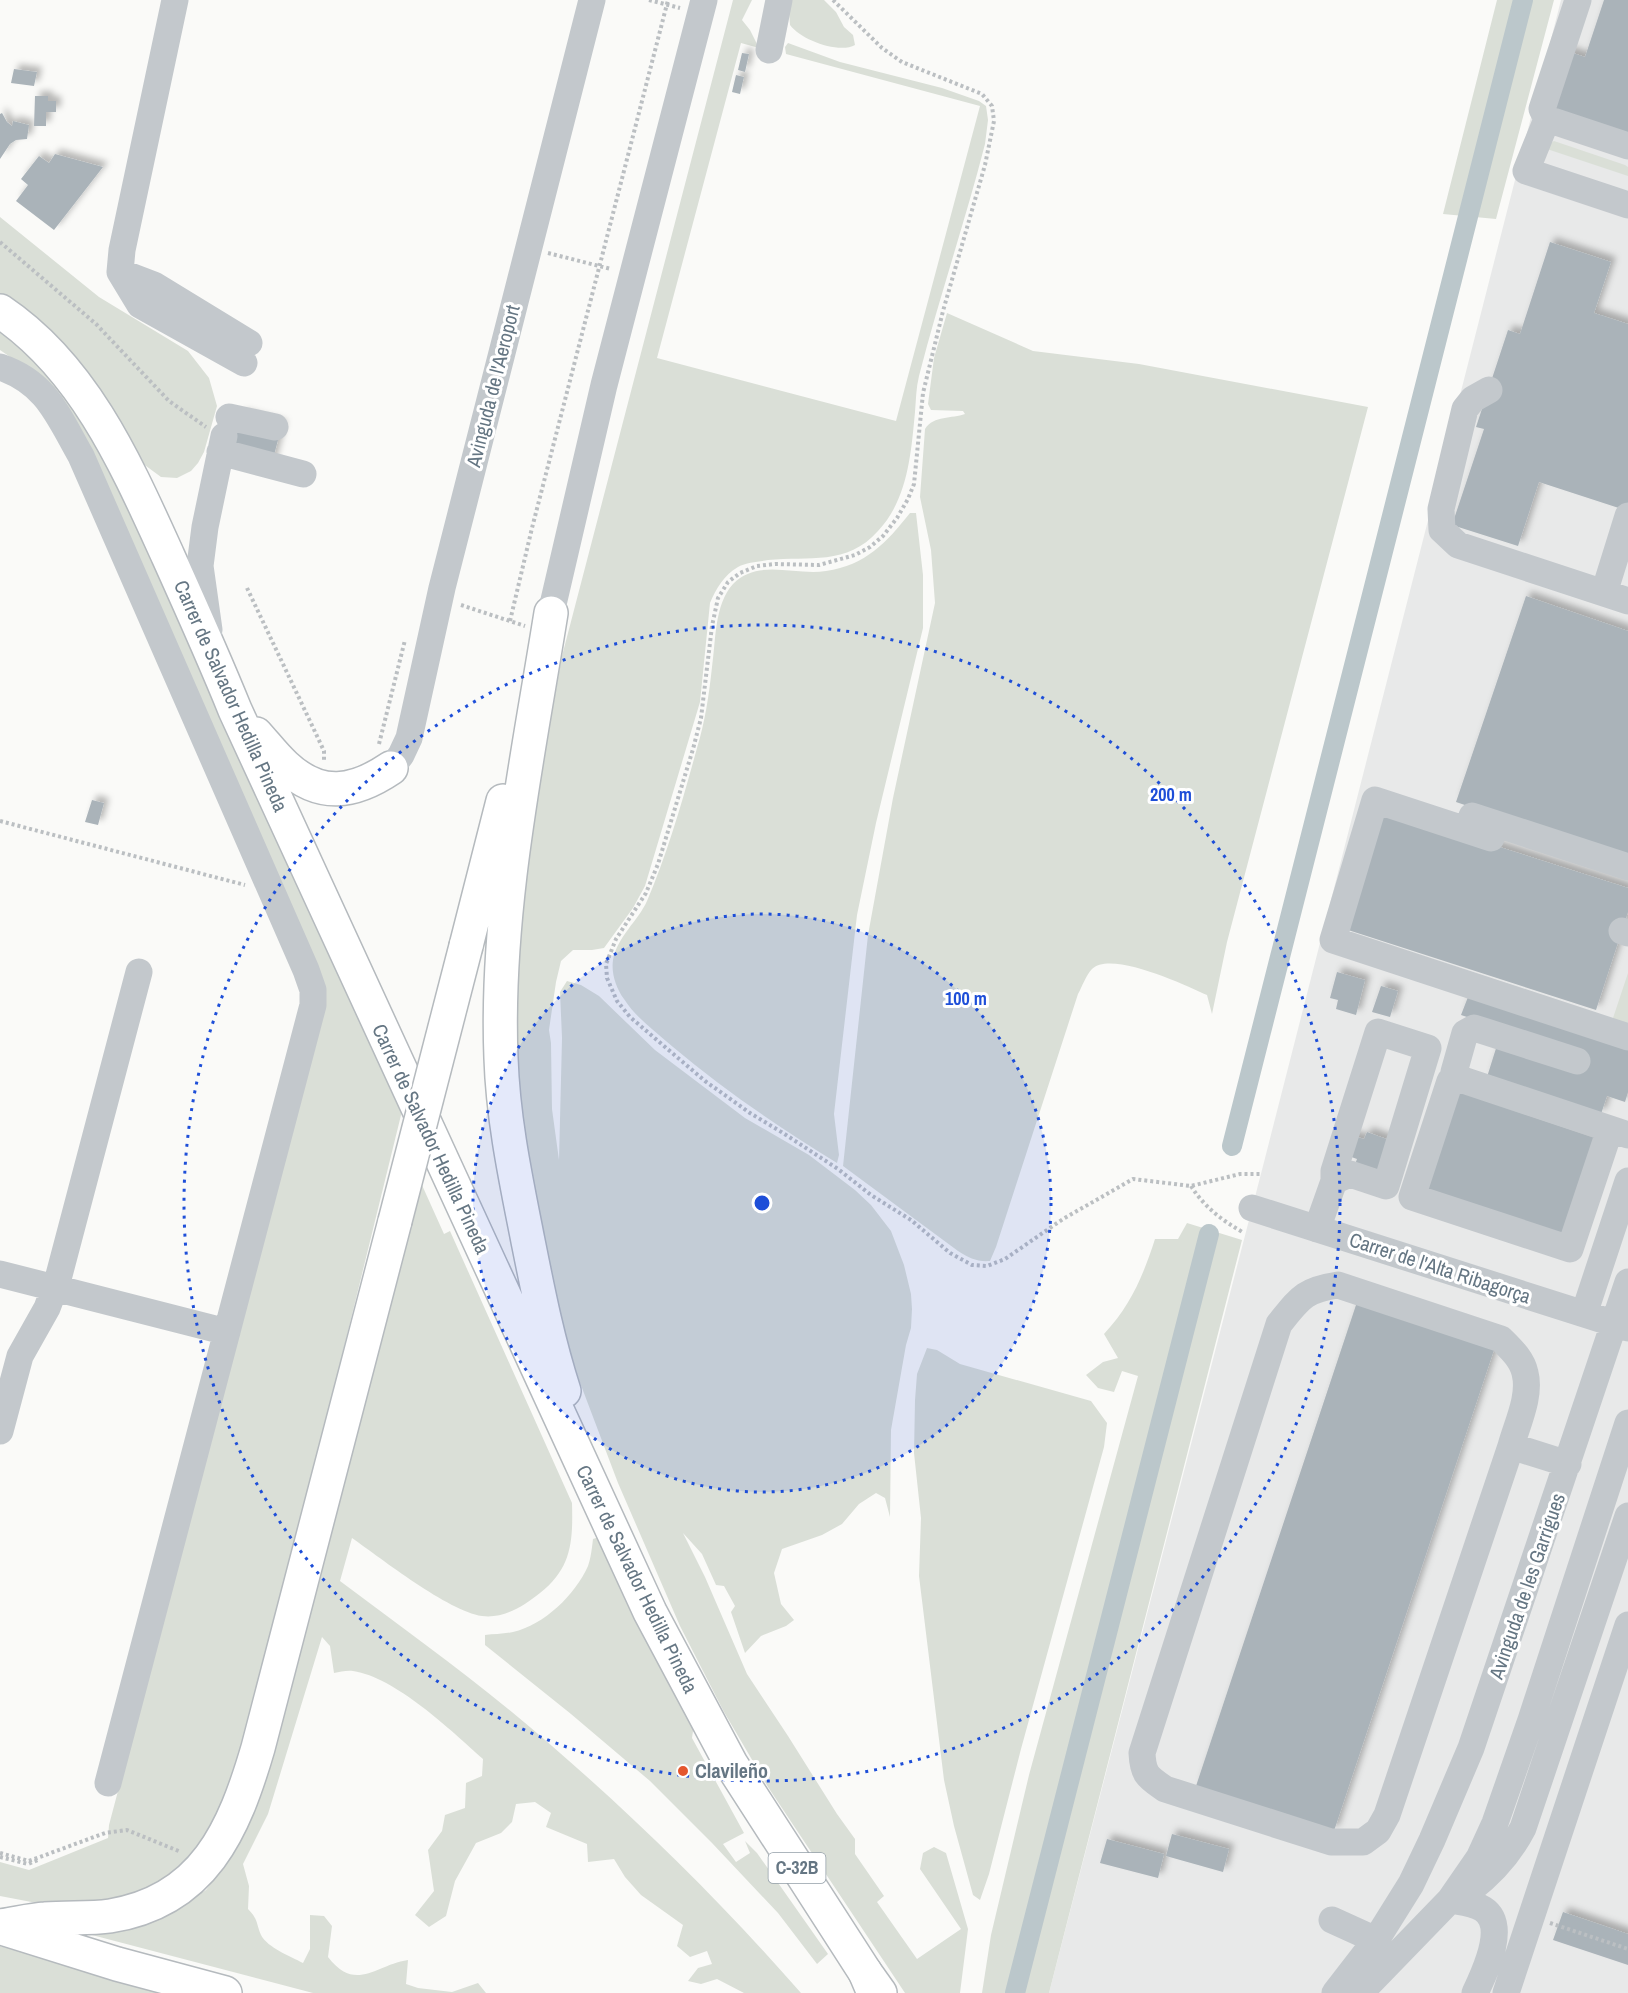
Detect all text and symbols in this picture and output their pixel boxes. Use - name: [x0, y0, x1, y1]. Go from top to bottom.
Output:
- street label: Avinguda de l'Aeroport: [459, 302, 526, 471]
- street label: Carrer de Salvador Hedilla Pineda: [168, 576, 295, 816]
- text: 200 m: [1150, 782, 1192, 807]
- text: 100 m: [945, 986, 987, 1011]
- street label: Carrer de Salvador Hedilla Pineda: [366, 1019, 497, 1258]
- centre of rings: [752, 1193, 772, 1213]
- street label: Carrer de l'Alta Ribagorça: [1346, 1225, 1534, 1310]
- street label: Carrer de Salvador Hedilla Pineda: [570, 1460, 705, 1697]
- street label: Avinguda de les Garrigues: [1482, 1489, 1571, 1683]
- place label: Clavileño: [695, 1757, 768, 1784]
- marker: Clavileño: [676, 1764, 690, 1778]
- road number: C-32B: [768, 1853, 826, 1883]

